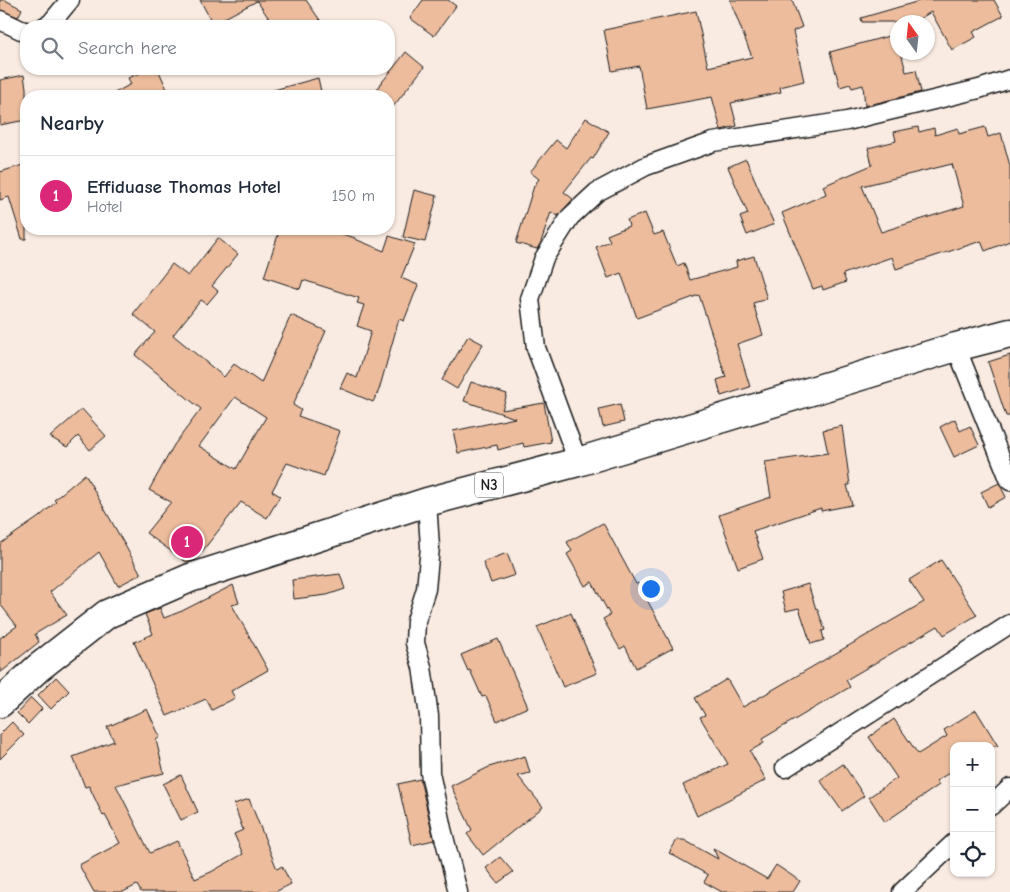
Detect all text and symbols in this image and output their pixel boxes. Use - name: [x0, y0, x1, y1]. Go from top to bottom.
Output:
- north arrow: [890, 15, 935, 60]
- search box: [20, 20, 395, 75]
- icon: search: [38, 34, 66, 62]
- text: Search here: [78, 37, 177, 59]
- text: Nearby: [40, 111, 104, 135]
- text: Effiduase Thomas Hotel: [87, 176, 281, 198]
- text: 1: [53, 187, 59, 205]
- text: 150 m: [332, 187, 375, 205]
- text: Hotel: [87, 198, 123, 216]
- road number: N3: [475, 472, 503, 498]
- pin: 1: [171, 523, 203, 561]
- your location: [638, 576, 664, 602]
- map controls: [950, 742, 995, 877]
- button: +: [950, 742, 995, 787]
- button: −: [950, 787, 995, 832]
- button: locate: [950, 832, 995, 877]

